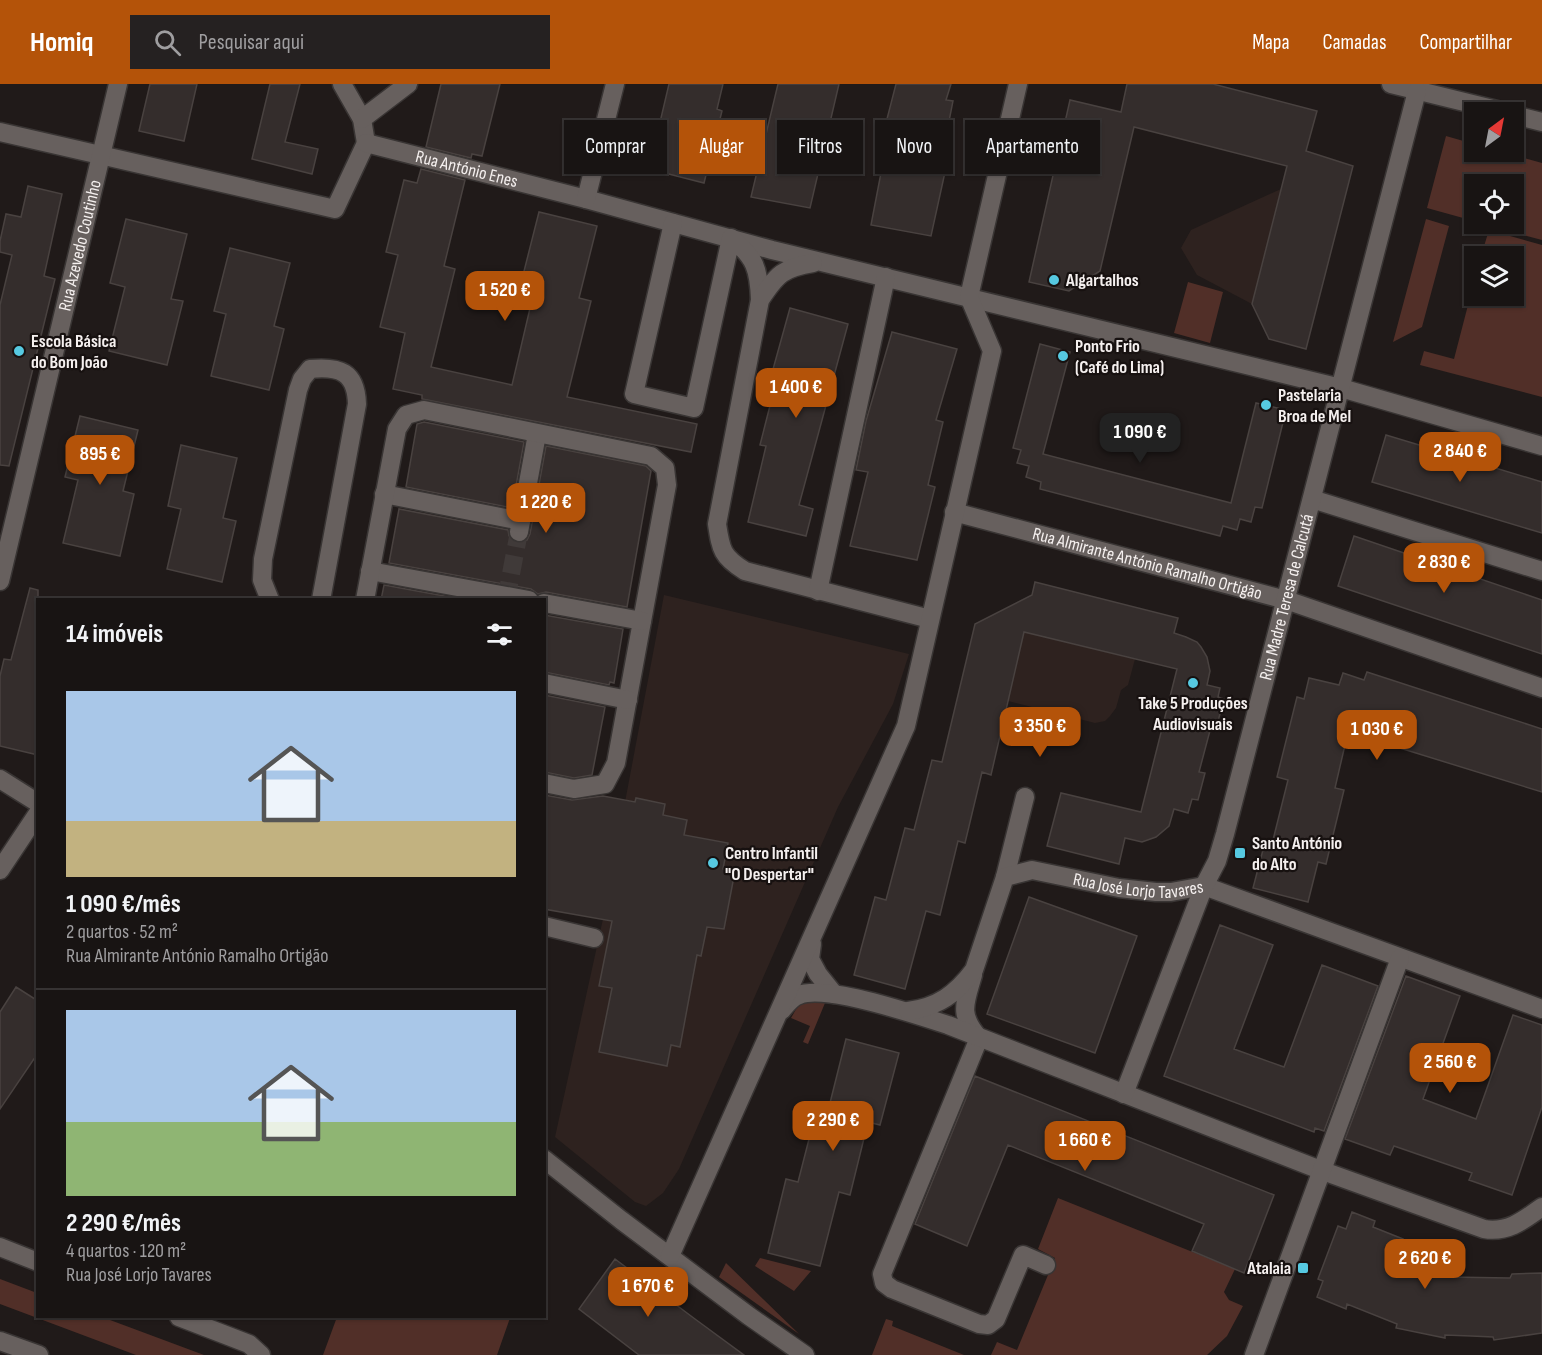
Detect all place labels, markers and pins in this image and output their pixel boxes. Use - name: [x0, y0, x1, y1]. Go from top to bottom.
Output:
- place label: Algartalhos: [1065, 270, 1139, 291]
- pin: 1 520 €: [450, 271, 560, 322]
- marker: Algartalhos: [1047, 273, 1061, 287]
- place label: Escola Básica do Bom João: [31, 331, 116, 373]
- place label: Ponto Frio (Café do Lima): [1075, 336, 1164, 378]
- marker: Escola Básica do Bom João: [12, 344, 26, 358]
- marker: Ponto Frio (Café do Lima): [1056, 349, 1070, 363]
- pin: 1 400 €: [741, 368, 851, 419]
- place label: Pastelaria Broa de Mel: [1278, 385, 1351, 427]
- marker: Pastelaria Broa de Mel: [1259, 398, 1273, 412]
- pin: 1 090 €: [1085, 413, 1195, 464]
- pin: 2 840 €: [1405, 432, 1515, 483]
- pin: 895 €: [58, 435, 142, 486]
- pin: 1 220 €: [491, 483, 601, 534]
- pin: 2 830 €: [1389, 543, 1499, 594]
- marker: Take 5 Produções Audiovisuais: [1186, 676, 1200, 690]
- place label: Take 5 Produções Audiovisuais: [1138, 693, 1248, 735]
- pin: 3 350 €: [985, 707, 1095, 758]
- pin: 1 030 €: [1322, 710, 1432, 761]
- place label: Santo António do Alto: [1252, 833, 1342, 875]
- place label: Centro Infantil "O Despertar": [725, 843, 818, 885]
- marker: Santo António do Alto: [1233, 846, 1247, 860]
- marker: Centro Infantil "O Despertar": [706, 856, 720, 870]
- pin: 2 560 €: [1395, 1043, 1505, 1094]
- pin: 2 290 €: [778, 1101, 888, 1152]
- pin: 1 660 €: [1030, 1121, 1140, 1172]
- pin: 2 620 €: [1370, 1239, 1480, 1290]
- place label: Atalaia: [1246, 1258, 1291, 1279]
- marker: Atalaia: [1296, 1261, 1310, 1275]
- pin: 1 670 €: [593, 1267, 703, 1318]

